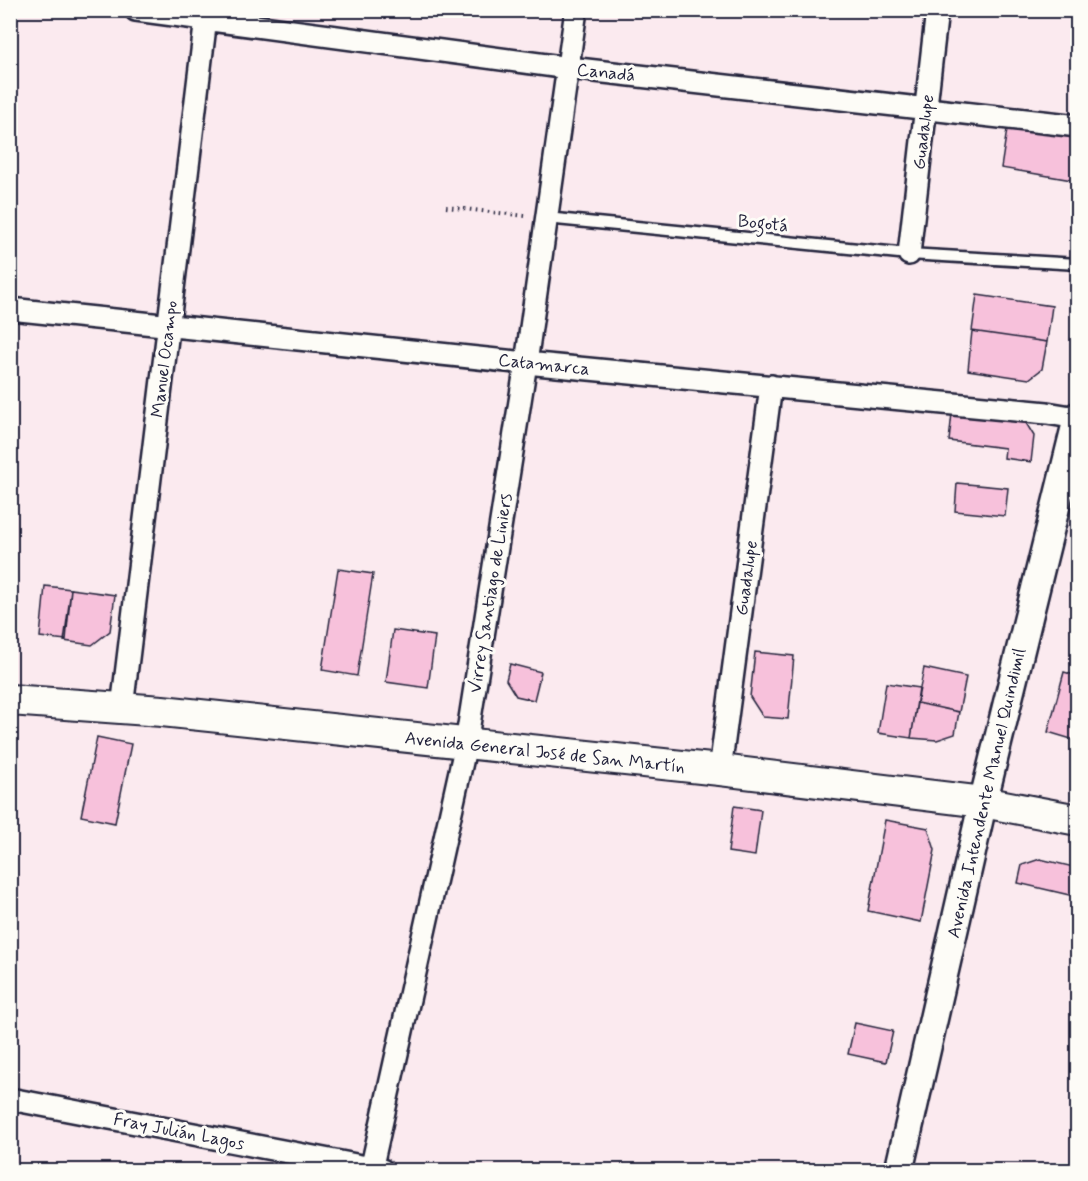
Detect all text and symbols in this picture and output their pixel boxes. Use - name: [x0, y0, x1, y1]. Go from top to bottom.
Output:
- street label: Canadá: [576, 58, 636, 88]
- street label: Guadalupe: [907, 93, 941, 171]
- street label: Bogotá: [736, 209, 789, 241]
- street label: Manuel Ocampo: [146, 299, 184, 419]
- street label: Catamarca: [497, 348, 591, 382]
- street label: Virrey Santiago de Liniers: [463, 492, 519, 695]
- street label: Guadalupe: [730, 539, 764, 617]
- street label: Avenida Intendente Manuel Quindimil: [942, 646, 1032, 940]
- street label: Avenida General José de San Martín: [404, 726, 686, 780]
- street label: Fray Julián Lagos: [111, 1108, 246, 1157]

